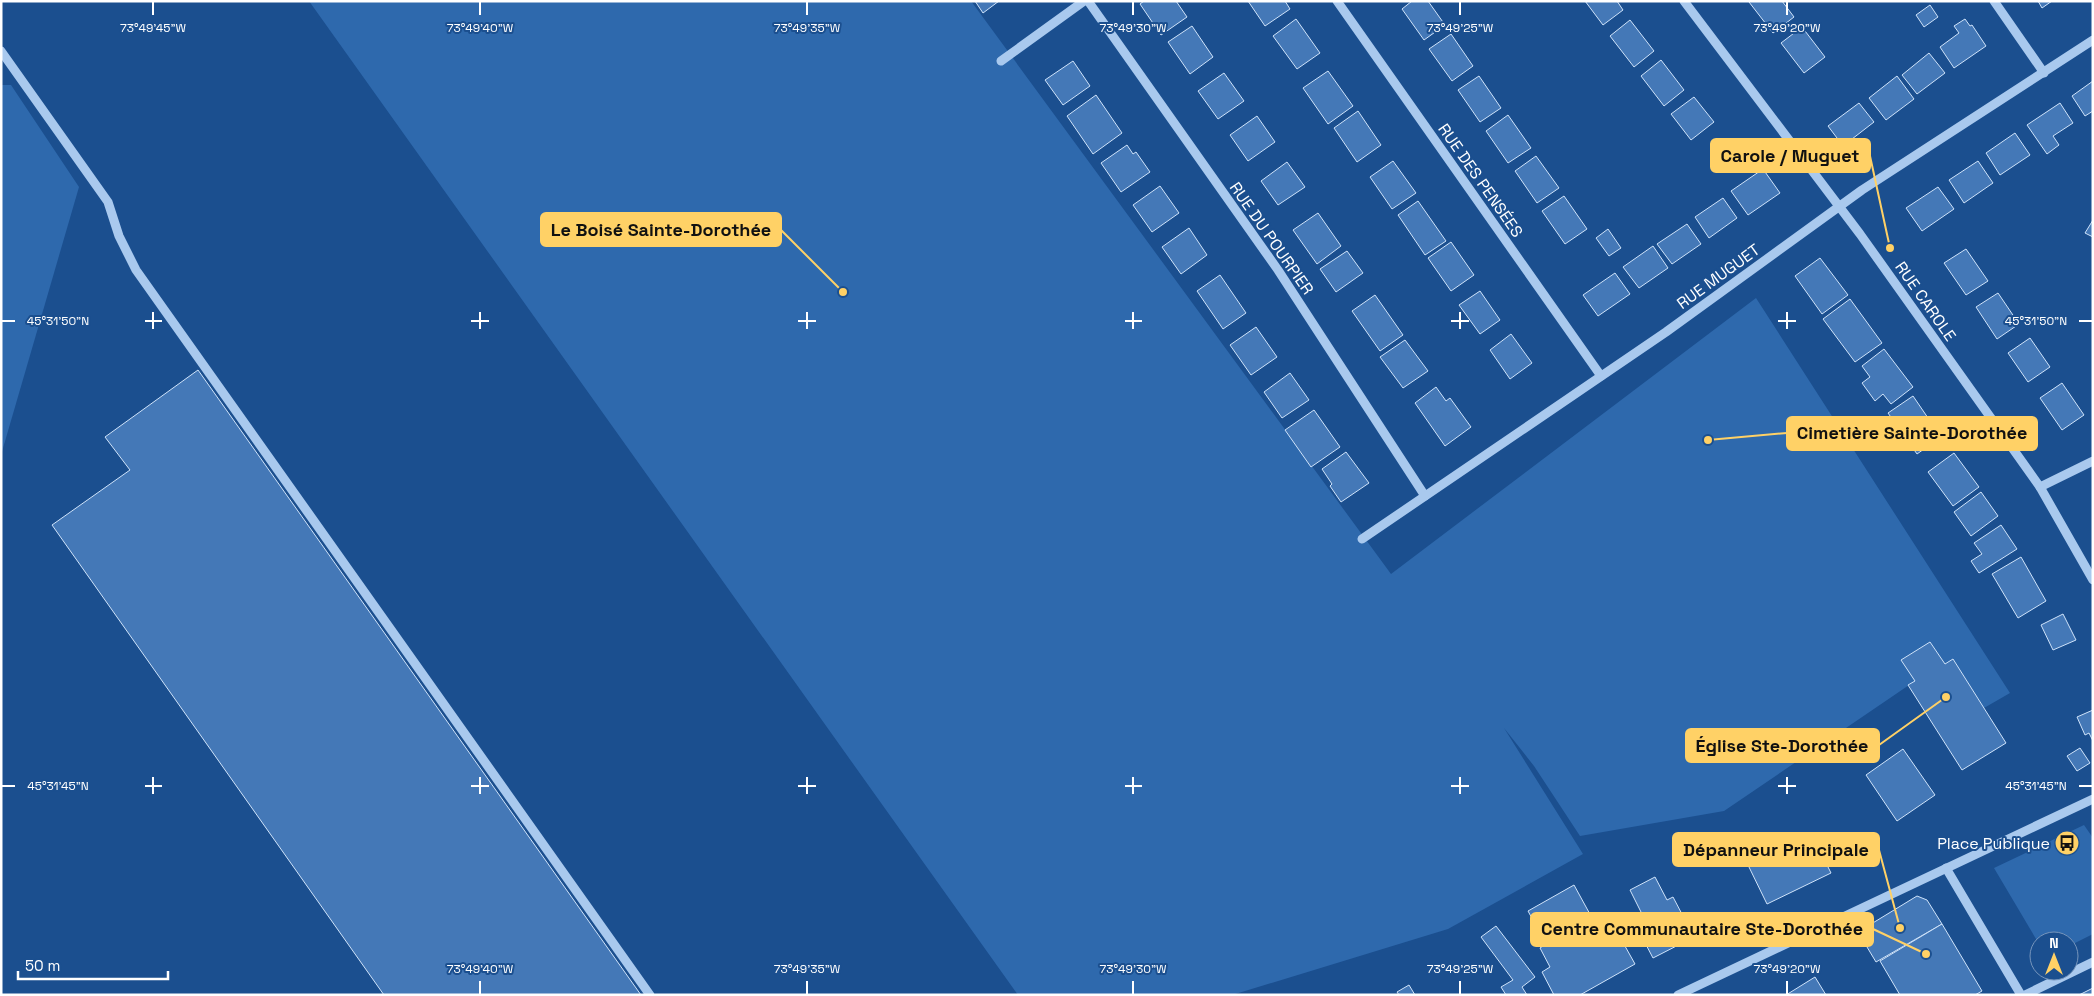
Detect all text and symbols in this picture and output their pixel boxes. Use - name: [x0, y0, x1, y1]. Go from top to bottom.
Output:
- text: 73°49'45"W: [120, 20, 187, 36]
- text: 73°49'40"W: [447, 20, 514, 36]
- text: 73°49'35"W: [774, 20, 841, 36]
- text: 73°49'30"W: [1100, 20, 1167, 36]
- text: 73°49'25"W: [1427, 20, 1494, 36]
- text: 73°49'20"W: [1754, 20, 1821, 36]
- street label: RUE DES PENSÉES: [1433, 119, 1528, 241]
- callout: Carole / Muguet: [1711, 139, 1870, 172]
- text: Carole / Muguet: [1721, 144, 1859, 167]
- street label: RUE DU POURPIER: [1225, 178, 1318, 299]
- callout: Le Boisé Sainte-Dorothée: [541, 213, 781, 246]
- text: Le Boisé Sainte-Dorothée: [551, 218, 771, 241]
- street label: RUE MUGUET: [1672, 239, 1764, 314]
- street label: RUE CAROLE: [1890, 257, 1961, 345]
- text: 45°31'50"N: [27, 313, 89, 329]
- text: 45°31'50"N: [2005, 313, 2067, 329]
- callout: Cimetière Sainte-Dorothée: [1787, 417, 2037, 450]
- text: Cimetière Sainte-Dorothée: [1797, 421, 2027, 444]
- callout: Église Ste-Dorothée: [1686, 729, 1879, 762]
- text: Église Ste-Dorothée: [1696, 734, 1868, 757]
- text: 45°31'45"N: [27, 778, 89, 794]
- text: 45°31'45"N: [2005, 778, 2067, 794]
- bus stop icon: Place Publique: [2054, 830, 2080, 856]
- callout: Dépanneur Principale: [1673, 833, 1879, 866]
- place label: Place Publique: [1937, 833, 2050, 854]
- text: Dépanneur Principale: [1683, 838, 1869, 861]
- callout: Centre Communautaire Ste-Dorothée: [1531, 913, 1873, 946]
- text: Centre Communautaire Ste-Dorothée: [1541, 917, 1863, 940]
- north arrow: [2029, 931, 2079, 981]
- text: N: [2049, 934, 2059, 952]
- scale bar: [18, 948, 168, 980]
- text: 50 m: [25, 956, 60, 975]
- text: 73°49'40"W: [447, 961, 514, 977]
- text: 73°49'35"W: [774, 961, 841, 977]
- text: 73°49'30"W: [1100, 961, 1167, 977]
- text: 73°49'25"W: [1427, 961, 1494, 977]
- text: 73°49'20"W: [1754, 961, 1821, 977]

